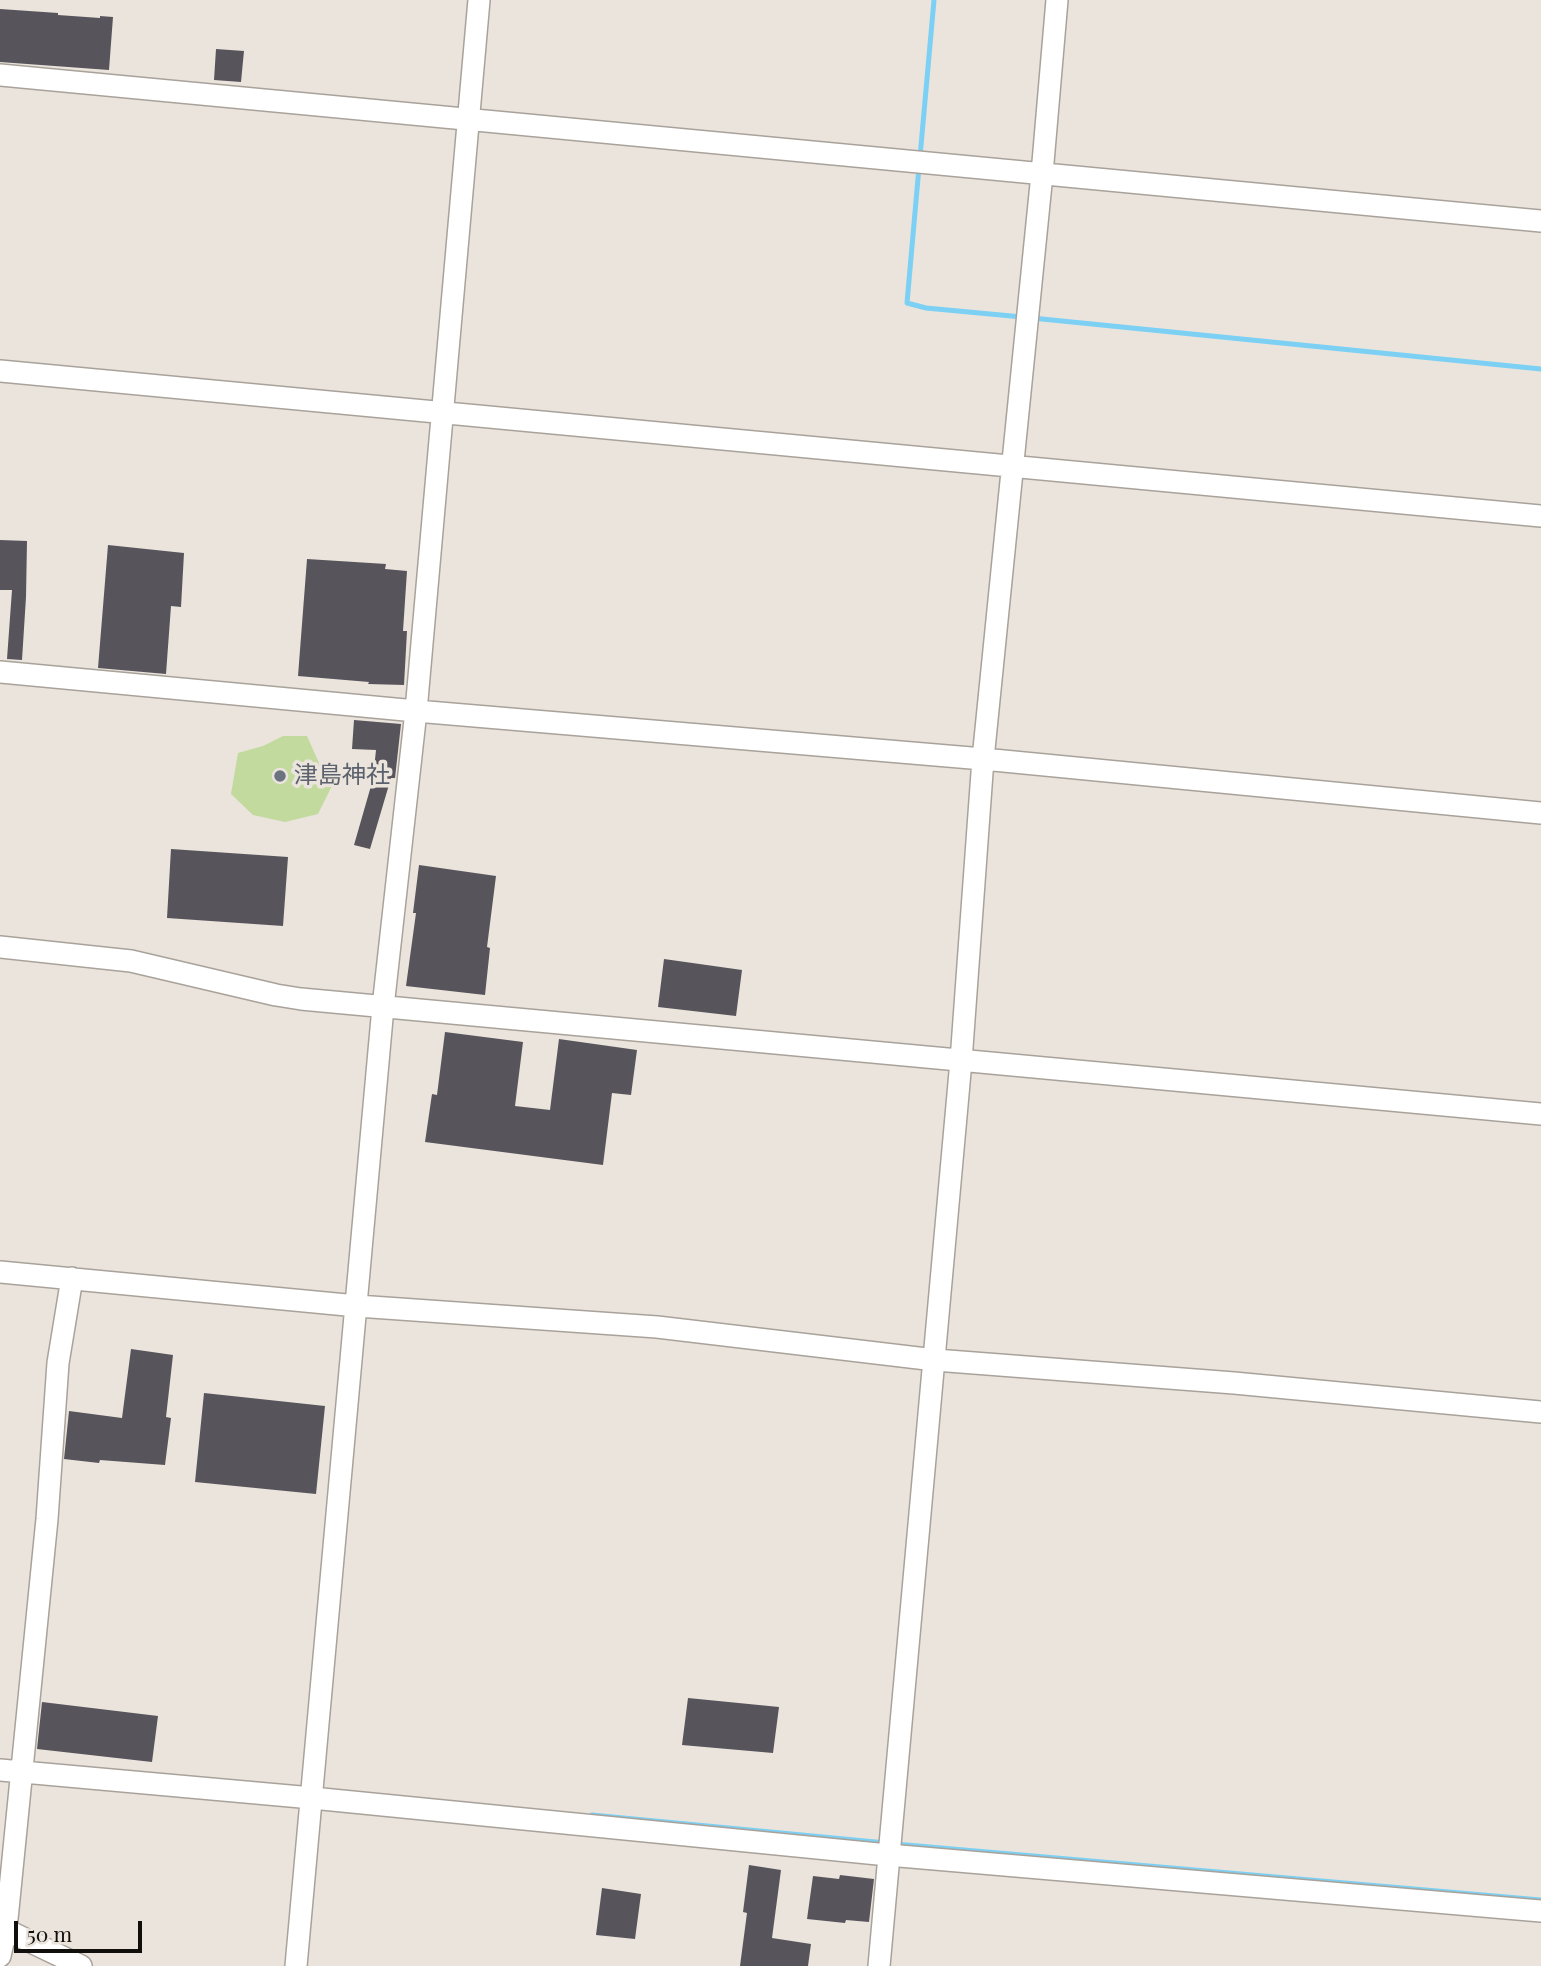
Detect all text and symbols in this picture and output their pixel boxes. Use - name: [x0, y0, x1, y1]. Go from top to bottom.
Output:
- place label: 津島神社: [294, 762, 390, 790]
- marker: 津島神社: [272, 768, 288, 784]
- scale bar: [18, 1906, 145, 1950]
- text: 50 m: [27, 1919, 72, 1947]

